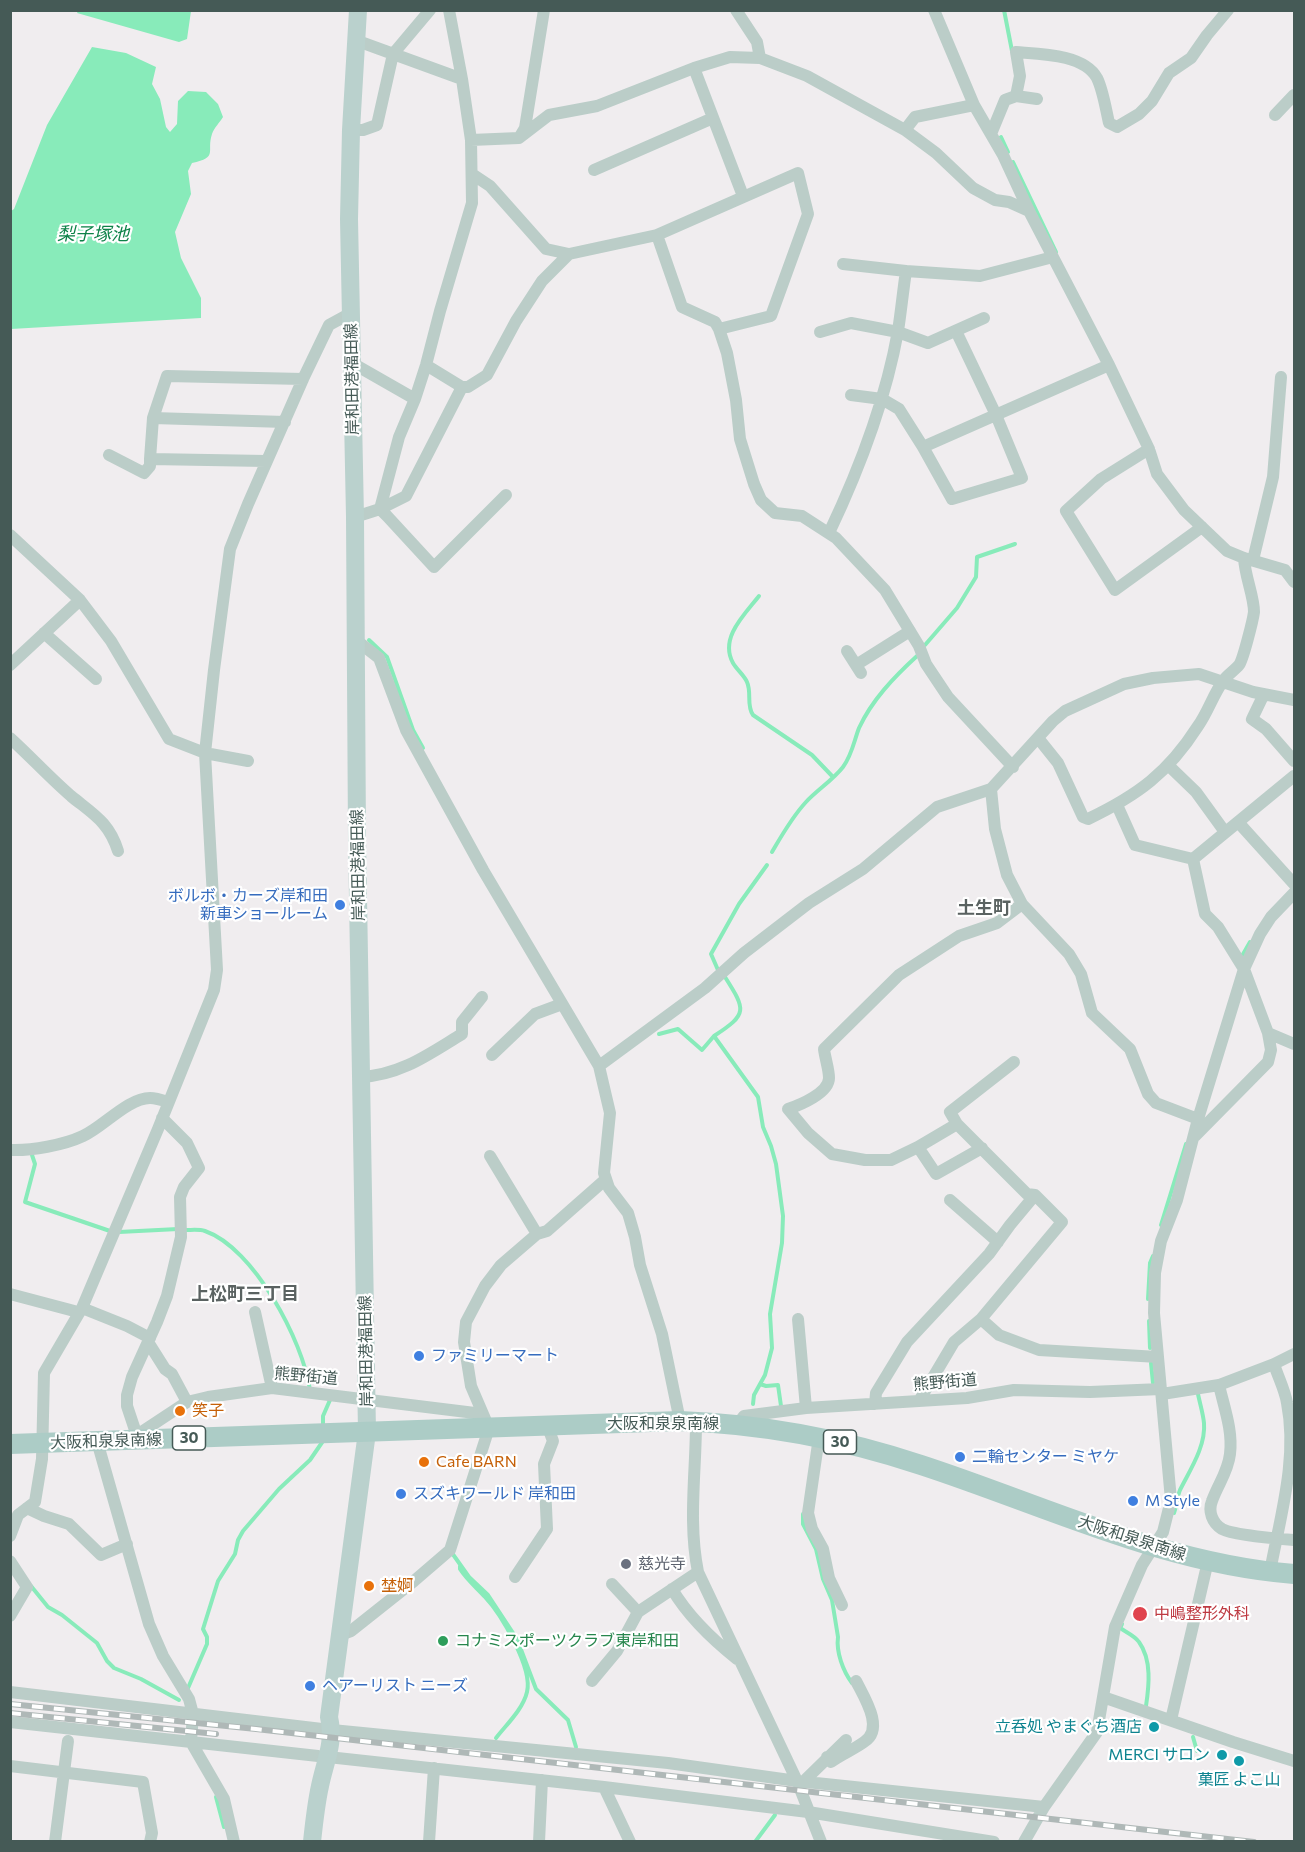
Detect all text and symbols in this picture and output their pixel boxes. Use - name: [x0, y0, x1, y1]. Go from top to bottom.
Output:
- water label: 梨子塚池: [57, 223, 129, 245]
- street label: 岸和田港福田線: [341, 323, 363, 435]
- street label: 岸和田港福田線: [347, 809, 369, 921]
- place label: ボルボ・カーズ岸和田 新車ショールーム: [168, 886, 328, 924]
- district label: 土生町: [957, 897, 1011, 919]
- marker: ボルボ・カーズ岸和田 新車ショールーム: [333, 898, 347, 912]
- district label: 上松町三丁目: [191, 1283, 299, 1305]
- street label: 岸和田港福田線: [355, 1295, 377, 1407]
- place label: ファミリーマート: [431, 1346, 559, 1366]
- marker: ファミリーマート: [412, 1349, 426, 1363]
- street label: 熊野街道: [273, 1364, 339, 1388]
- street label: 熊野街道: [912, 1370, 978, 1394]
- place label: 笑子: [192, 1401, 224, 1421]
- marker: 笑子: [173, 1404, 187, 1418]
- street label: 大阪和泉泉南線: [607, 1414, 719, 1434]
- road number: 30: [172, 1426, 206, 1450]
- street label: 大阪和泉泉南線: [50, 1429, 162, 1453]
- road number: 30: [824, 1430, 856, 1454]
- place label: 二輪センター ミヤケ: [972, 1447, 1119, 1467]
- marker: 二輪センター ミヤケ: [953, 1450, 967, 1464]
- place label: Cafe BARN: [436, 1452, 517, 1472]
- marker: Cafe BARN: [417, 1455, 431, 1469]
- place label: スズキワールド 岸和田: [413, 1484, 576, 1504]
- marker: スズキワールド 岸和田: [394, 1487, 408, 1501]
- place label: M Style: [1145, 1491, 1200, 1511]
- marker: M Style: [1126, 1494, 1140, 1508]
- street label: 大阪和泉泉南線: [1076, 1512, 1188, 1564]
- place label: 慈光寺: [638, 1554, 686, 1574]
- marker: 慈光寺: [619, 1557, 633, 1571]
- place label: 埜婀: [381, 1576, 413, 1596]
- marker: 埜婀: [362, 1579, 376, 1593]
- place label: 中嶋整形外科: [1154, 1604, 1250, 1624]
- marker: 中嶋整形外科: [1131, 1605, 1149, 1623]
- place label: コナミスポーツクラブ東岸和田: [455, 1631, 679, 1651]
- marker: コナミスポーツクラブ東岸和田: [436, 1634, 450, 1648]
- place label: ヘアーリスト ニーズ: [322, 1676, 468, 1696]
- marker: ヘアーリスト ニーズ: [303, 1679, 317, 1693]
- place label: 立呑処 やまぐち酒店: [995, 1717, 1142, 1737]
- marker: 立呑処 やまぐち酒店: [1147, 1720, 1161, 1734]
- place label: MERCI サロン: [1108, 1745, 1210, 1765]
- marker: MERCI サロン: [1215, 1748, 1229, 1762]
- marker: 菓匠 よこ山: [1232, 1754, 1246, 1768]
- place label: 菓匠 よこ山: [1197, 1770, 1281, 1790]

